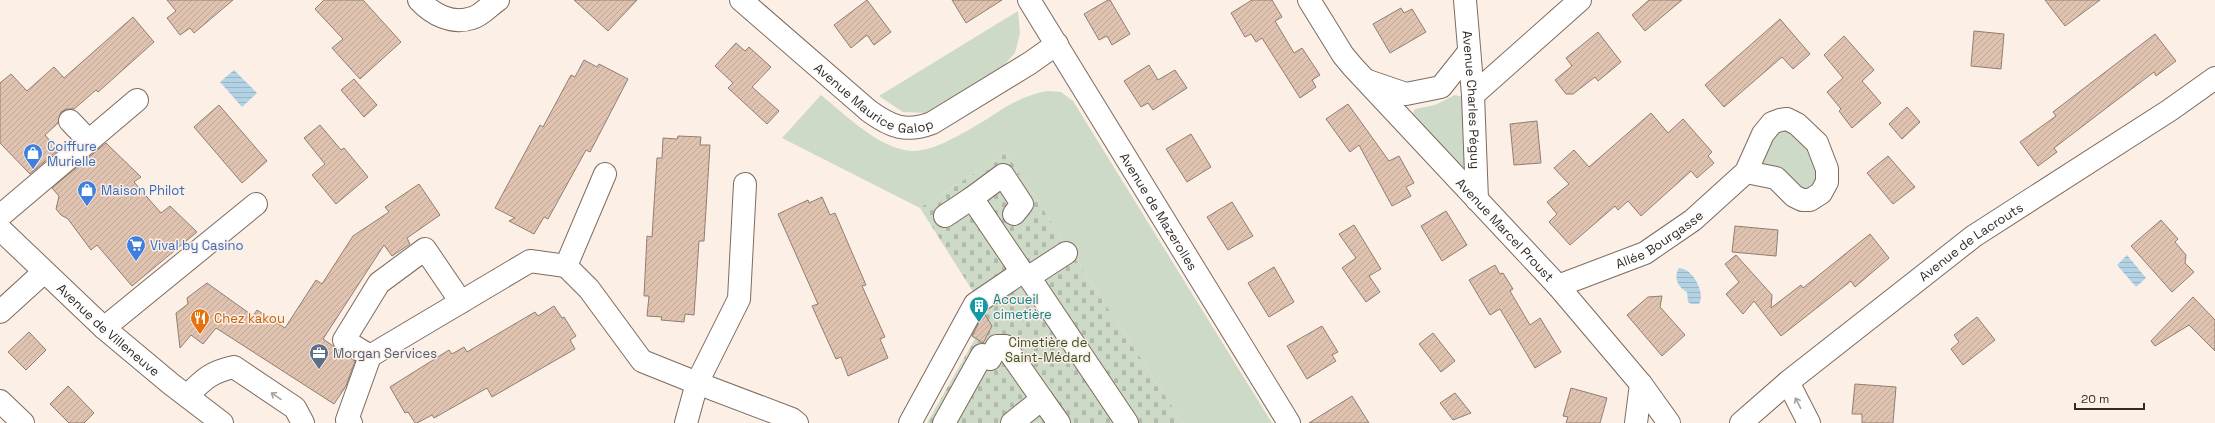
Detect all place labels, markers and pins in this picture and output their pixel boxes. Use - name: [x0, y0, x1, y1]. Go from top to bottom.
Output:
- place label: Coiffure Murielle: [47, 138, 97, 170]
- shop icon: Coiffure Murielle: [22, 142, 44, 170]
- shop icon: Maison Philot: [76, 179, 98, 207]
- place label: Maison Philot: [101, 182, 185, 199]
- supermarket icon: Vival by Casino: [125, 234, 147, 262]
- place label: Vival by Casino: [150, 237, 244, 254]
- place label: Accueil cimetière: [993, 291, 1052, 323]
- building icon: Accueil cimetière: [968, 295, 990, 323]
- restaurant icon: Chez kakou: [189, 307, 211, 335]
- place label: Chez kakou: [214, 310, 285, 327]
- office icon: Morgan Services: [308, 342, 330, 370]
- place label: Morgan Services: [333, 345, 437, 362]

